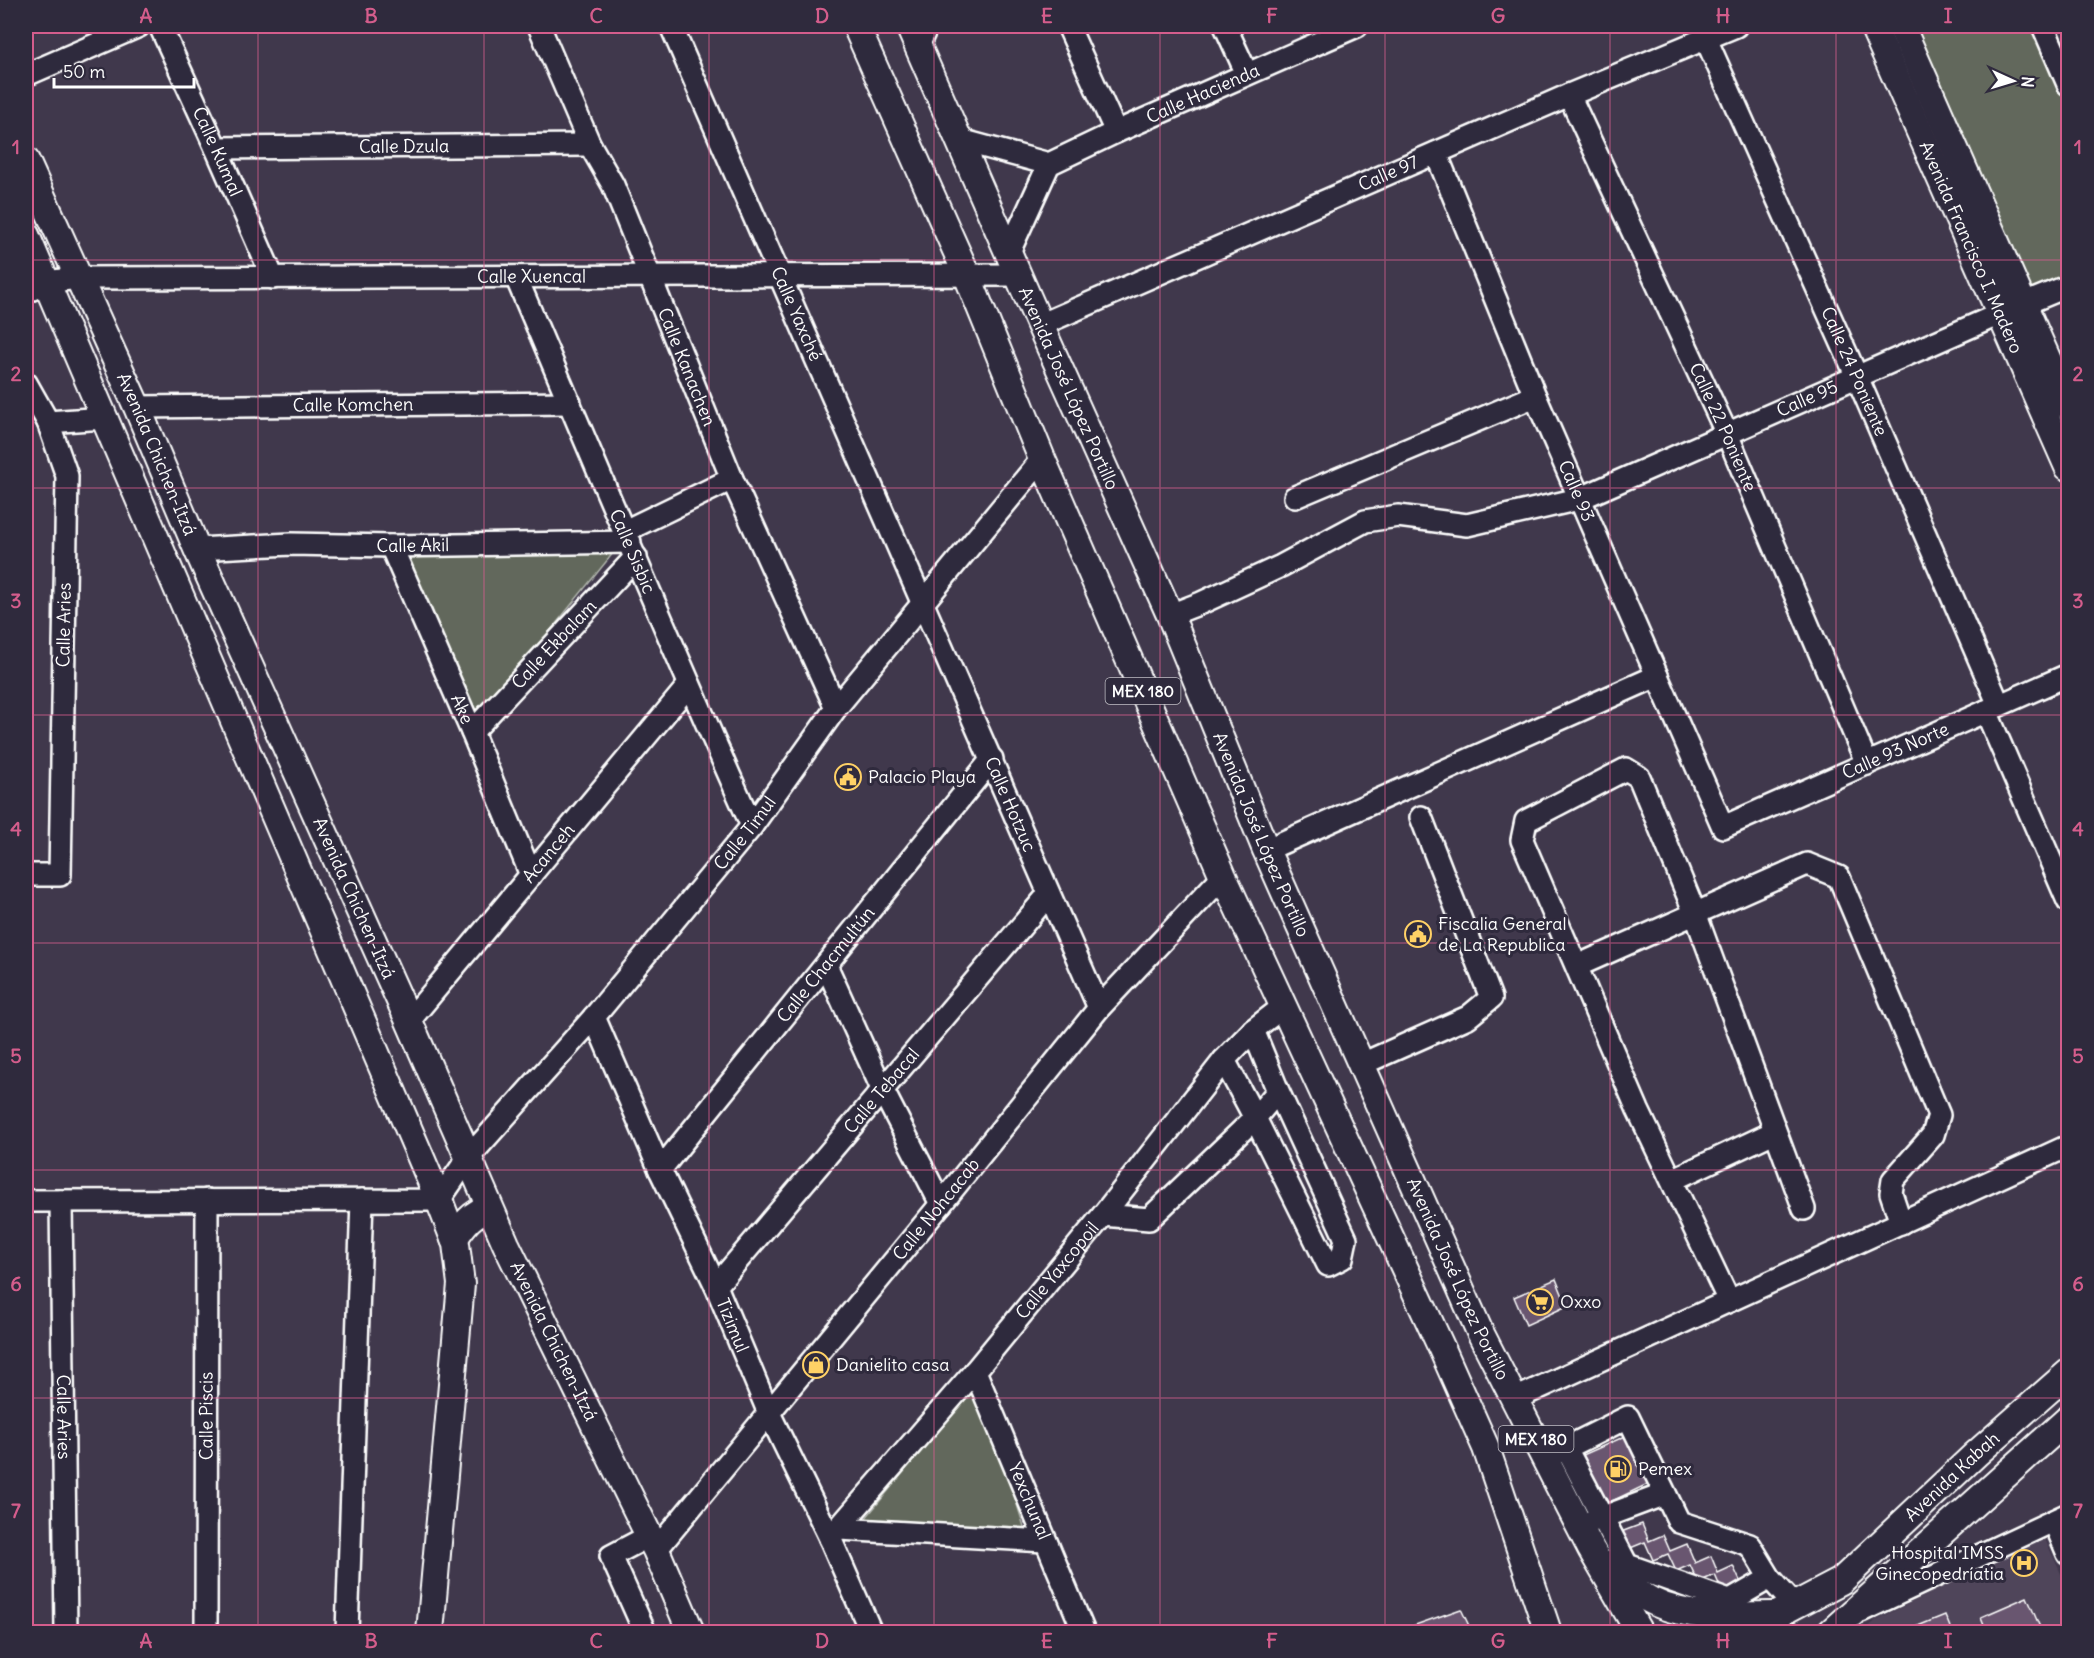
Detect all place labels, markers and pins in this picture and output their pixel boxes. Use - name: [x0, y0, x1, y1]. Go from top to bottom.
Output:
- public building icon: Palacio Playa: [833, 762, 863, 792]
- place label: Palacio Playa: [868, 765, 976, 788]
- place label: Fiscalia General de La Republica: [1438, 912, 1567, 956]
- public building icon: Fiscalia General de La Republica: [1403, 919, 1433, 949]
- supermarket icon: Oxxo: [1525, 1287, 1555, 1317]
- place label: Oxxo: [1560, 1290, 1601, 1313]
- shop icon: Danielito casa: [801, 1350, 831, 1380]
- place label: Danielito casa: [836, 1353, 950, 1376]
- fuel station icon: Pemex: [1603, 1454, 1633, 1484]
- place label: Pemex: [1638, 1457, 1692, 1480]
- place label: Hospital IMSS Ginecopedríatia: [1875, 1541, 2004, 1585]
- hospital icon: Hospital IMSS Ginecopedríatia: [2009, 1548, 2039, 1578]

